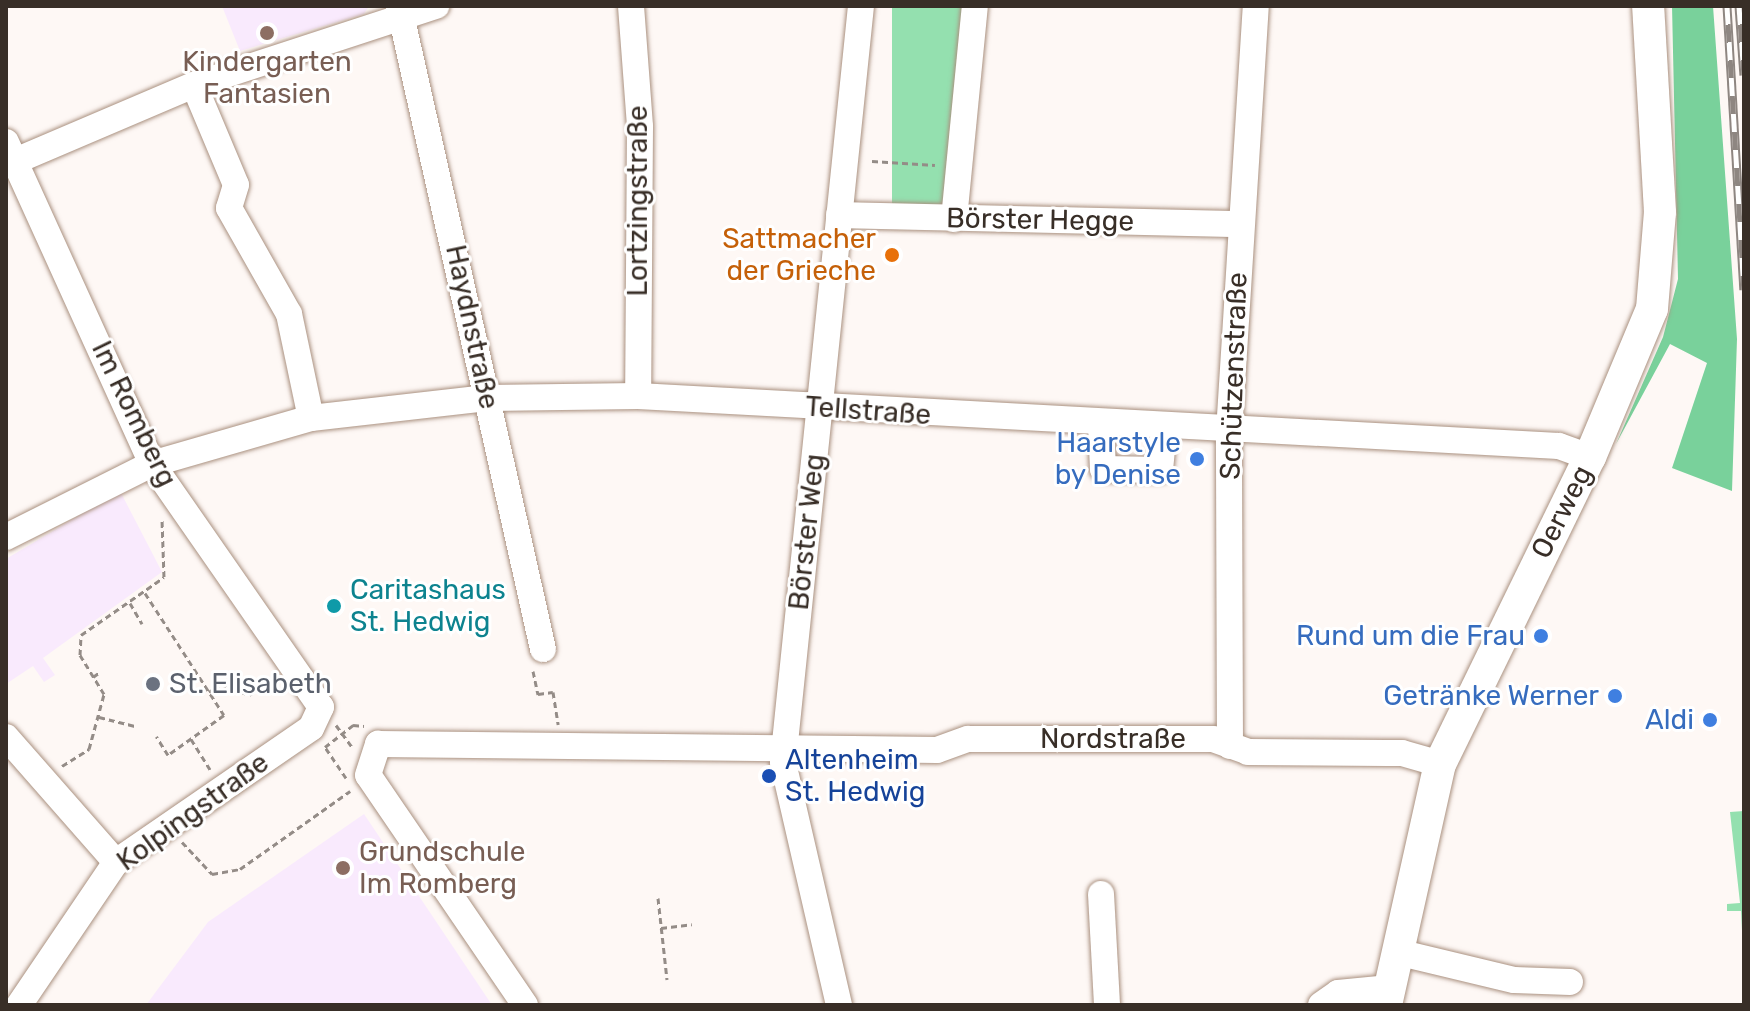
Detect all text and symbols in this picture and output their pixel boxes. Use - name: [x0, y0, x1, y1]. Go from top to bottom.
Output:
- marker: Kindergarten Fantasien: [258, 24, 276, 42]
- place label: Kindergarten Fantasien: [182, 45, 352, 111]
- street label: Lortzingstraße: [621, 105, 655, 297]
- street label: Börster Hegge: [945, 202, 1135, 238]
- place label: Sattmacher der Grieche: [722, 222, 876, 288]
- street label: Haydnstraße: [438, 242, 506, 412]
- marker: Sattmacher der Grieche: [883, 246, 901, 264]
- street label: Schützenstraße: [1214, 272, 1254, 480]
- street label: Im Romberg: [84, 336, 184, 492]
- street label: Tellstraße: [804, 390, 932, 432]
- place label: Haarstyle by Denise: [1054, 426, 1181, 492]
- marker: Haarstyle by Denise: [1188, 450, 1206, 468]
- street label: Börster Weg: [782, 452, 832, 612]
- street label: Oerweg: [1524, 460, 1600, 564]
- place label: Caritashaus St. Hedwig: [350, 573, 506, 639]
- marker: Caritashaus St. Hedwig: [325, 597, 343, 615]
- place label: Rund um die Frau: [1296, 619, 1525, 653]
- marker: Rund um die Frau: [1532, 627, 1550, 645]
- place label: St. Elisabeth: [169, 667, 332, 701]
- marker: St. Elisabeth: [144, 675, 162, 693]
- place label: Getränke Werner: [1383, 679, 1599, 713]
- marker: Getränke Werner: [1606, 687, 1624, 705]
- place label: Aldi: [1645, 703, 1694, 737]
- marker: Aldi: [1701, 711, 1719, 729]
- street label: Nordstraße: [1040, 722, 1186, 756]
- place label: Altenheim St. Hedwig: [785, 743, 926, 809]
- street label: Kolpingstraße: [111, 746, 275, 878]
- marker: Altenheim St. Hedwig: [760, 767, 778, 785]
- place label: Grundschule Im Romberg: [359, 835, 525, 901]
- marker: Grundschule Im Romberg: [334, 859, 352, 877]

